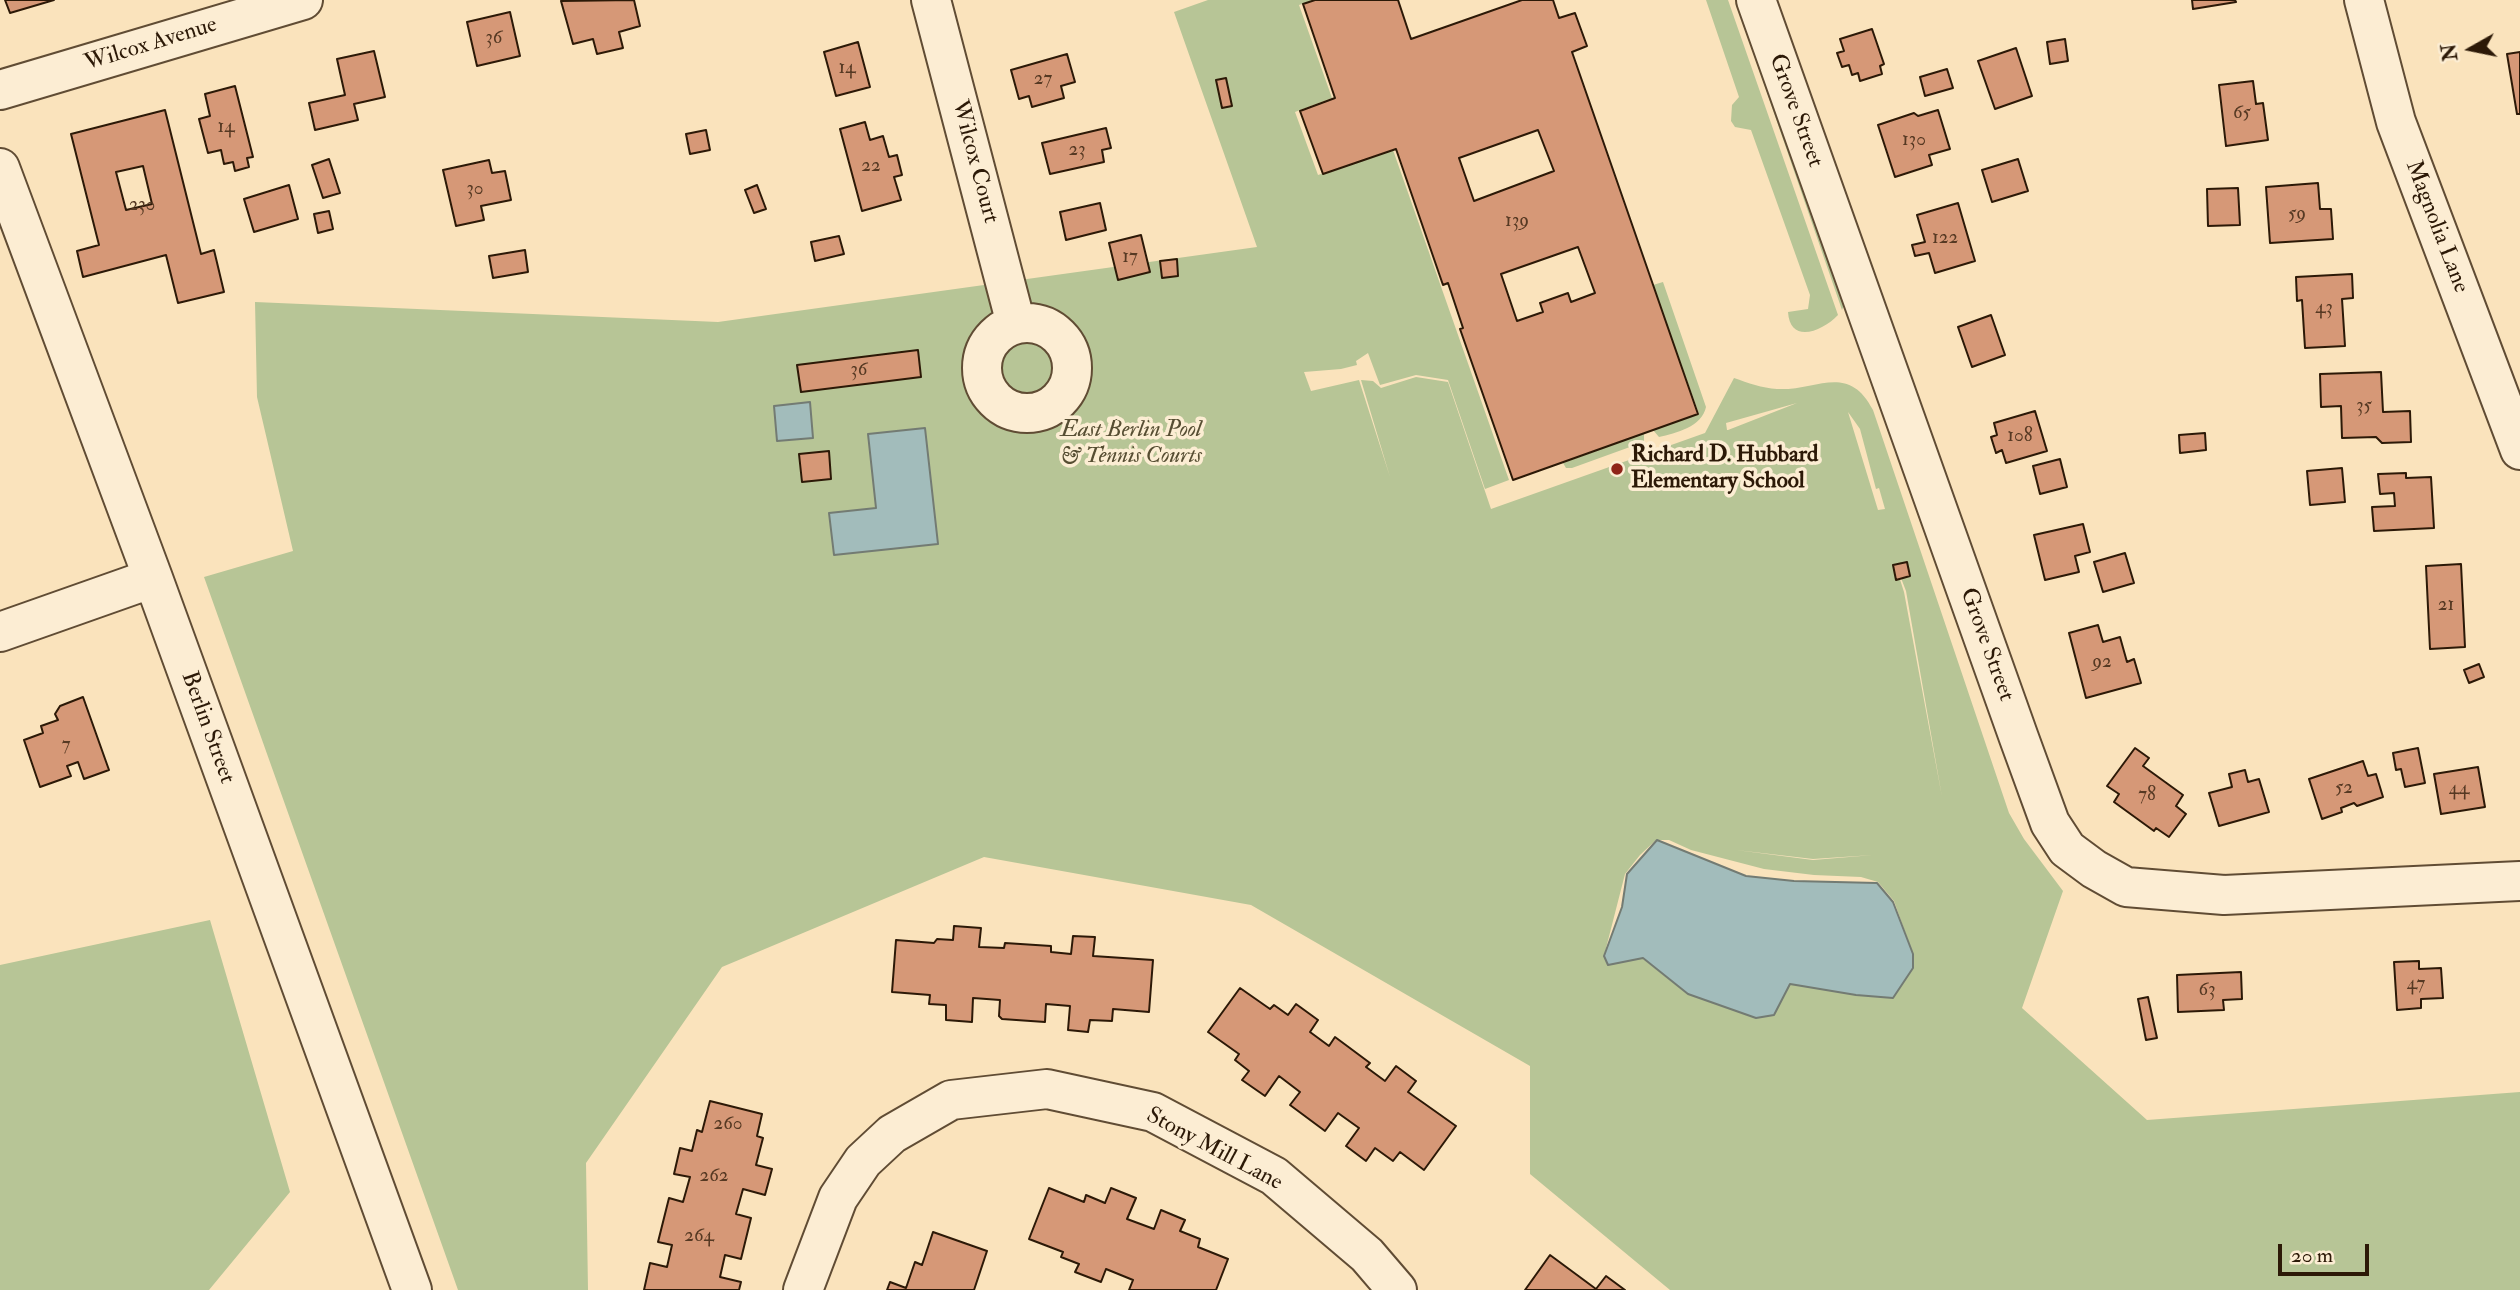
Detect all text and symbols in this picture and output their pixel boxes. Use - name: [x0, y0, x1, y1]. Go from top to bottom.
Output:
- street label: Wilcox Avenue: [81, 12, 221, 78]
- north arrow: [2436, 14, 2506, 84]
- house number: 36: [486, 28, 502, 50]
- text: N: [2437, 42, 2463, 63]
- street label: Grove Street: [1762, 51, 1828, 171]
- house number: 14: [838, 58, 856, 80]
- house number: 27: [1034, 69, 1052, 91]
- street label: Wilcox Court: [944, 97, 1004, 227]
- house number: 65: [2233, 103, 2251, 125]
- house number: 14: [217, 117, 235, 139]
- house number: 130: [1902, 130, 1926, 152]
- house number: 23: [1069, 140, 1085, 162]
- house number: 22: [861, 156, 881, 178]
- street label: Magnolia Lane: [2398, 157, 2474, 297]
- house number: 30: [466, 179, 484, 201]
- house number: 230: [129, 195, 155, 217]
- house number: 59: [2288, 204, 2306, 226]
- house number: 139: [1505, 211, 1529, 233]
- house number: 122: [1932, 228, 1958, 250]
- house number: 17: [1122, 247, 1138, 269]
- house number: 43: [2315, 298, 2333, 320]
- house number: 36: [851, 360, 867, 382]
- house number: 35: [2356, 396, 2372, 418]
- park label: East Berlin Pool & Tennis Courts: [1060, 417, 1202, 471]
- house number: 108: [2007, 426, 2033, 448]
- place label: Richard D. Hubbard Elementary School: [1631, 442, 1818, 496]
- marker: Richard D. Hubbard Elementary School: [1609, 461, 1625, 477]
- street label: Grove Street: [1953, 585, 2019, 705]
- house number: 21: [2438, 595, 2454, 617]
- house number: 92: [2092, 652, 2112, 674]
- street label: Berlin Street: [174, 668, 240, 788]
- house number: 7: [62, 735, 70, 757]
- house number: 52: [2335, 778, 2353, 800]
- house number: 44: [2449, 779, 2469, 801]
- house number: 78: [2138, 785, 2156, 807]
- house number: 47: [2407, 974, 2425, 996]
- house number: 63: [2199, 980, 2215, 1002]
- street label: Stony Mill Lane: [1141, 1103, 1287, 1197]
- house number: 260: [714, 1114, 742, 1136]
- house number: 262: [700, 1166, 728, 1188]
- house number: 264: [684, 1226, 714, 1248]
- scale bar: [2282, 1230, 2373, 1274]
- text: 20 m: [2291, 1242, 2333, 1269]

